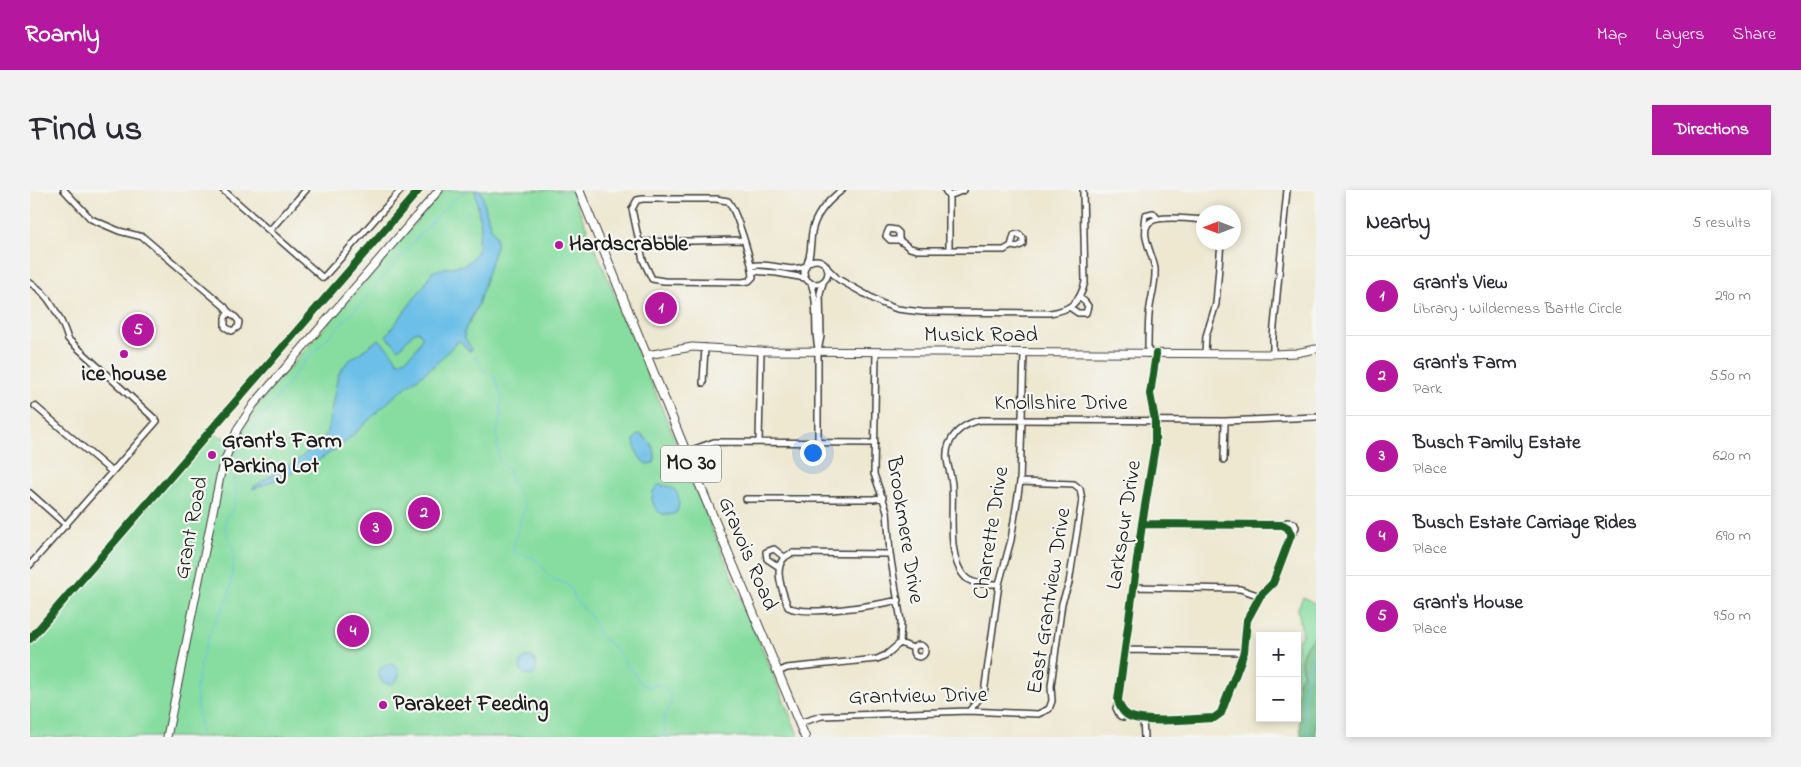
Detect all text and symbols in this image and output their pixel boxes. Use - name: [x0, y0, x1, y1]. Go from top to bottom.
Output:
- text: Roamly: [25, 18, 100, 53]
- text: Map: [1597, 22, 1627, 48]
- text: Layers: [1655, 22, 1705, 48]
- text: Share: [1733, 22, 1776, 48]
- text: Find us: [30, 105, 142, 156]
- button: Directions: [1652, 105, 1771, 155]
- north arrow: [1196, 205, 1241, 250]
- text: Nearby: [1366, 208, 1430, 238]
- text: 5 results: [1692, 211, 1751, 235]
- place label: Hardscrabble: [569, 229, 689, 261]
- marker: Hardscrabble: [553, 239, 565, 251]
- text: Grant's View: [1413, 270, 1508, 297]
- text: 1: [1379, 284, 1385, 308]
- text: 290 m: [1715, 284, 1751, 308]
- pin: 1: [645, 289, 677, 327]
- text: Library · Wilderness Battle Circle: [1413, 297, 1622, 321]
- pin: 5: [122, 311, 154, 349]
- street label: Musick Road: [924, 320, 1038, 352]
- marker: ice house: [118, 348, 130, 360]
- text: Grant's Farm: [1413, 350, 1516, 377]
- place label: ice house: [82, 359, 167, 391]
- text: 2: [1378, 364, 1386, 388]
- text: 550 m: [1709, 364, 1751, 388]
- text: Park: [1413, 377, 1442, 401]
- street label: Knollshire Drive: [994, 388, 1128, 420]
- place label: Grant's Farm Parking Lot: [222, 426, 342, 484]
- text: Busch Family Estate: [1413, 430, 1580, 457]
- your location: [800, 440, 826, 466]
- text: 3: [1379, 444, 1385, 468]
- text: 620 m: [1713, 444, 1751, 468]
- road number: MO 30: [661, 445, 721, 482]
- marker: Grant's Farm Parking Lot: [206, 449, 218, 461]
- street label: Brookmere Drive: [876, 453, 931, 606]
- text: Place: [1413, 457, 1447, 481]
- street label: Larkspur Drive: [1099, 458, 1151, 592]
- street label: Charrette Drive: [966, 464, 1018, 602]
- street label: Grant Road: [166, 474, 218, 582]
- street label: Gravois Road: [709, 492, 785, 616]
- pin: 2: [408, 494, 440, 532]
- street label: East Grantview Drive: [1019, 505, 1081, 696]
- pin: 3: [360, 509, 392, 547]
- text: Busch Estate Carriage Rides: [1413, 510, 1637, 537]
- text: 4: [1379, 524, 1385, 548]
- text: 690 m: [1716, 524, 1751, 548]
- text: Place: [1413, 537, 1447, 561]
- text: Grant's House: [1413, 590, 1523, 617]
- text: 5: [1377, 604, 1387, 628]
- text: 950 m: [1714, 604, 1751, 628]
- pin: 4: [337, 612, 369, 650]
- text: Place: [1413, 617, 1447, 641]
- map controls: [1256, 632, 1301, 722]
- button: +: [1256, 632, 1301, 677]
- button: −: [1256, 677, 1301, 722]
- street label: Grantview Drive: [848, 680, 988, 714]
- place label: Parakeet Feeding: [393, 689, 548, 722]
- marker: Parakeet Feeding: [377, 699, 389, 711]

